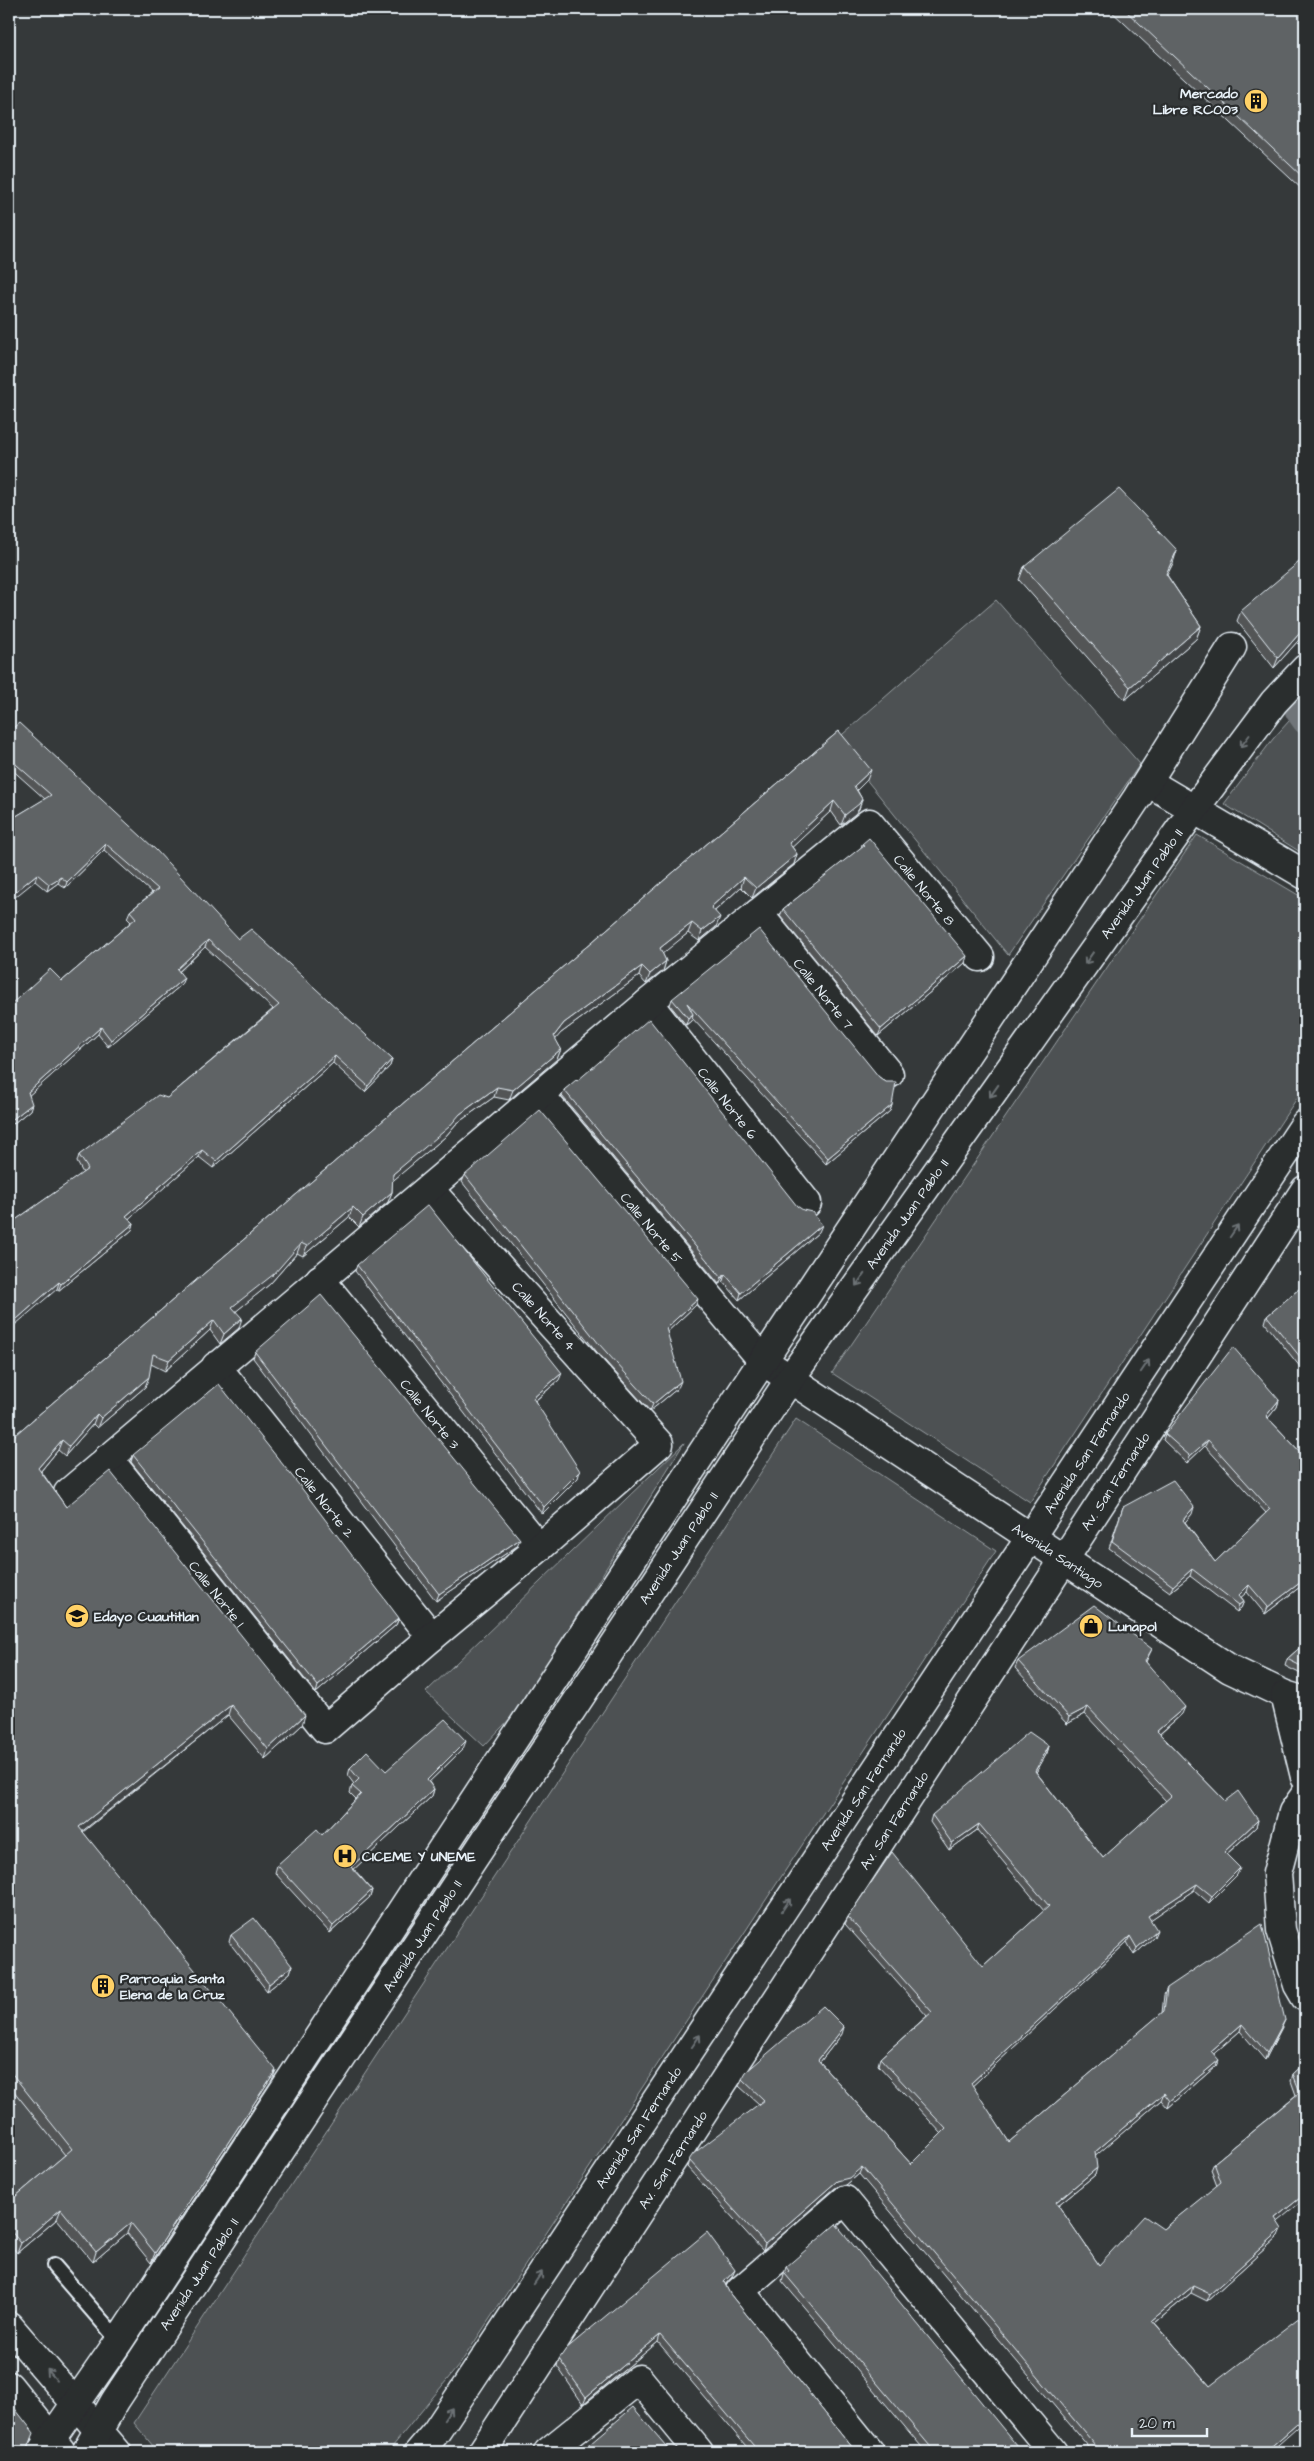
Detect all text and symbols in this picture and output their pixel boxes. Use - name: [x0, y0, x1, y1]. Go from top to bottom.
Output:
- place label: Mercado Libre RC003: [1153, 84, 1239, 120]
- building icon: Mercado Libre RC003: [1243, 88, 1269, 114]
- one-way arrow: [1240, 734, 1250, 748]
- street label: Avenida Juan Pablo II: [1096, 825, 1188, 943]
- street label: Calle Norte 8: [888, 851, 959, 930]
- one-way arrow: [1083, 951, 1094, 964]
- street label: Calle Norte 7: [788, 954, 858, 1034]
- street label: Calle Norte 6: [692, 1064, 762, 1144]
- one-way arrow: [989, 1084, 999, 1098]
- street label: Avenida Juan Pablo II: [862, 1155, 954, 1274]
- street label: Calle Norte 5: [615, 1188, 687, 1269]
- one-way arrow: [1229, 1224, 1240, 1238]
- one-way arrow: [855, 1273, 865, 1287]
- street label: Calle Norte 4: [507, 1278, 580, 1356]
- one-way arrow: [1140, 1360, 1150, 1374]
- street label: Calle Norte 3: [394, 1375, 464, 1454]
- street label: Avenida San Fernando: [1040, 1388, 1135, 1518]
- street label: Av. San Fernando: [1076, 1429, 1155, 1535]
- street label: Calle Norte 2: [289, 1463, 358, 1543]
- street label: Avenida Juan Pablo II: [635, 1488, 724, 1609]
- street label: Avenida Santiago: [1008, 1519, 1107, 1594]
- street label: Calle Norte 1: [183, 1557, 249, 1632]
- school or university icon: Edayo Cuautitlan: [64, 1603, 90, 1629]
- place label: Edayo Cuautitlan: [94, 1607, 199, 1627]
- shop icon: Lunapol: [1078, 1613, 1104, 1639]
- place label: Lunapol: [1108, 1617, 1158, 1637]
- street label: Avenida San Fernando: [816, 1725, 912, 1855]
- street label: Av. San Fernando: [855, 1768, 934, 1874]
- hospital icon: CICEME Y UNEME: [332, 1843, 358, 1869]
- place label: CICEME Y UNEME: [362, 1847, 476, 1867]
- street label: Avenida Juan Pablo II: [379, 1876, 467, 1997]
- one-way arrow: [781, 1899, 791, 1913]
- place label: Parroquia Santa Elena de la Cruz: [120, 1969, 226, 2005]
- building icon: Parroquia Santa Elena de la Cruz: [90, 1973, 116, 1999]
- one-way arrow: [691, 2034, 701, 2048]
- street label: Avenida San Fernando: [591, 2063, 687, 2193]
- street label: Av. San Fernando: [634, 2107, 713, 2213]
- street label: Avenida Juan Pablo II: [155, 2214, 244, 2335]
- one-way arrow: [533, 2271, 543, 2285]
- one-way arrow: [46, 2369, 57, 2382]
- scale bar: [1132, 2406, 1206, 2438]
- one-way arrow: [443, 2407, 453, 2421]
- text: 20 m: [1139, 2413, 1175, 2434]

